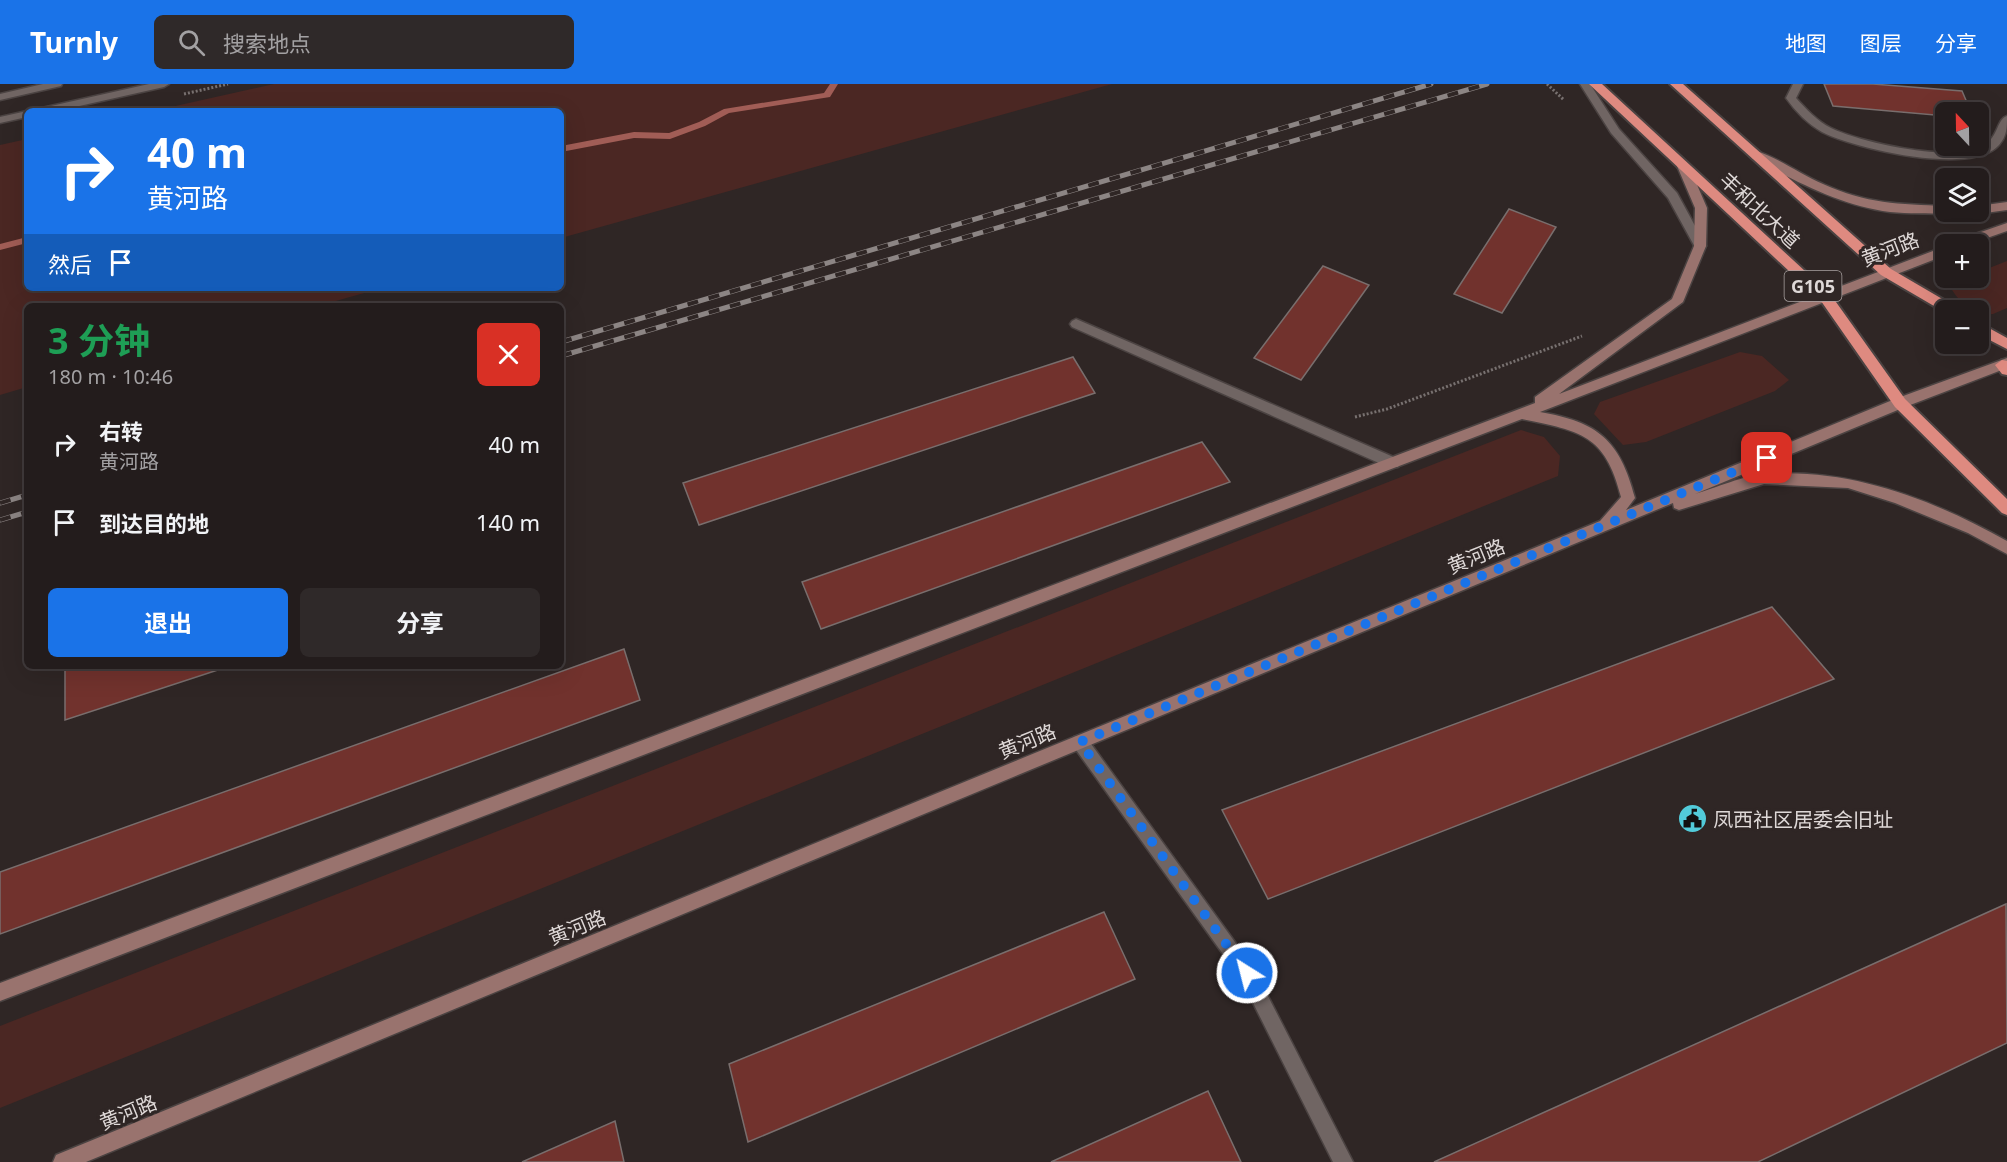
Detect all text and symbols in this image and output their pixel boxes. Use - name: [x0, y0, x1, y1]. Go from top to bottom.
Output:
- search box: [154, 15, 574, 69]
- text: Turnly: [30, 23, 118, 61]
- icon: search: [175, 26, 208, 59]
- text: 搜索地点: [223, 28, 311, 58]
- text: 地图: [1785, 29, 1827, 57]
- text: 图层: [1860, 29, 1902, 57]
- text: 分享: [1935, 29, 1977, 57]
- north arrow: [1935, 102, 1989, 156]
- map controls: [1935, 102, 1989, 354]
- text: 40 m: [147, 123, 247, 180]
- icon: right: [48, 132, 126, 210]
- street label: 丰和北大道: [1714, 166, 1806, 254]
- button: layers: [1935, 168, 1989, 222]
- text: 黄河路: [147, 179, 228, 216]
- street label: 黄河路: [1857, 226, 1923, 272]
- button: +: [1935, 234, 1989, 288]
- icon: arrive: [104, 246, 137, 279]
- text: 然后: [48, 249, 92, 279]
- road number: G105: [1784, 271, 1842, 301]
- button: −: [1935, 300, 1989, 354]
- text: 3 分钟: [48, 316, 150, 365]
- button: close: [477, 323, 540, 386]
- text: 180 m · 10:46: [48, 363, 173, 390]
- text: 右转: [99, 416, 143, 446]
- icon: right: [48, 428, 81, 461]
- text: 40 m: [489, 429, 540, 459]
- pin: [1741, 432, 1792, 483]
- icon: arrive: [1750, 441, 1783, 474]
- text: 黄河路: [99, 448, 159, 475]
- icon: arrive: [48, 506, 81, 539]
- text: 140 m: [476, 507, 540, 537]
- text: 到达目的地: [99, 508, 209, 538]
- street label: 黄河路: [1443, 532, 1509, 580]
- button: 退出: [48, 588, 288, 657]
- button: 分享: [300, 588, 540, 657]
- street label: 黄河路: [994, 717, 1060, 765]
- public building icon: 凤西社区居委会旧址: [1676, 803, 1708, 835]
- place label: 凤西社区居委会旧址: [1713, 806, 1893, 833]
- street label: 黄河路: [544, 903, 610, 951]
- position arrow: [1215, 941, 1279, 1005]
- street label: 黄河路: [95, 1088, 161, 1136]

